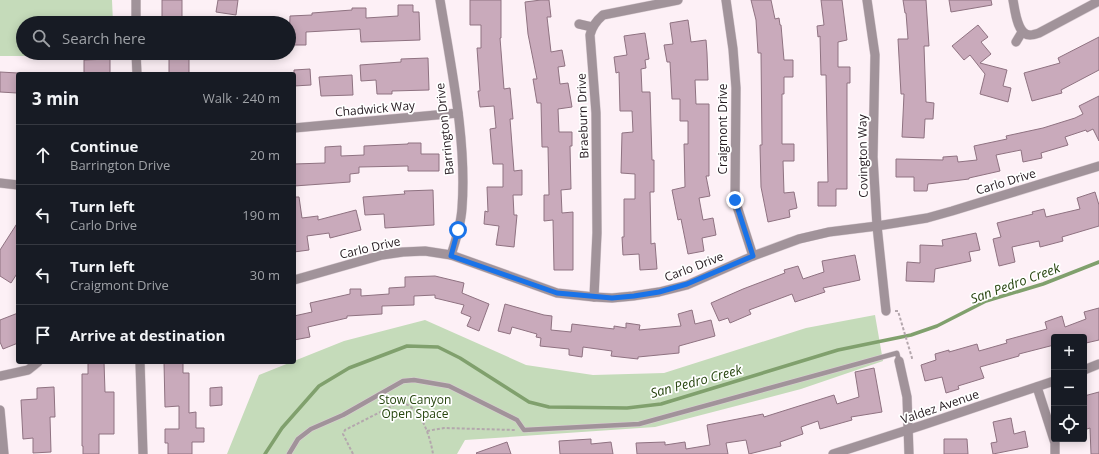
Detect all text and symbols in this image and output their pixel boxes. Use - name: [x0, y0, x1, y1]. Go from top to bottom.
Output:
- search box: [16, 16, 296, 60]
- icon: search: [30, 27, 52, 49]
- text: Search here: [62, 28, 146, 48]
- street label: Braeburn Drive: [573, 73, 592, 159]
- street label: Barrington Drive: [431, 82, 458, 176]
- street label: Craigmont Drive: [714, 83, 731, 175]
- text: 3 min: [32, 87, 79, 110]
- text: Walk · 240 m: [203, 89, 280, 107]
- street label: Chadwick Way: [334, 96, 417, 120]
- street label: Covington Way: [853, 113, 872, 198]
- text: Continue: [70, 136, 138, 156]
- icon: ahead: [32, 144, 54, 166]
- text: 20 m: [250, 146, 280, 164]
- text: Barrington Drive: [70, 156, 170, 174]
- street label: Carlo Drive: [974, 164, 1038, 199]
- route end: [726, 191, 744, 209]
- text: Turn left: [70, 196, 135, 216]
- icon: left: [32, 204, 54, 226]
- text: 190 m: [242, 206, 280, 224]
- text: Carlo Drive: [70, 216, 137, 234]
- route start: [449, 221, 467, 239]
- street label: Carlo Drive: [338, 232, 402, 263]
- street label: Carlo Drive: [662, 247, 726, 286]
- text: Turn left: [70, 256, 135, 276]
- water label: San Pedro Creek: [968, 258, 1063, 308]
- icon: left: [32, 264, 54, 286]
- text: 30 m: [250, 266, 280, 284]
- text: Craigmont Drive: [70, 276, 169, 294]
- icon: arrive: [32, 324, 54, 346]
- text: Arrive at destination: [70, 325, 225, 345]
- map controls: [1051, 334, 1087, 442]
- button: +: [1051, 334, 1087, 370]
- water label: San Pedro Creek: [648, 360, 744, 402]
- button: −: [1051, 370, 1087, 406]
- street label: Valdez Avenue: [899, 385, 981, 428]
- park label: Stow Canyon Open Space: [379, 391, 451, 422]
- button: locate: [1051, 406, 1087, 442]

